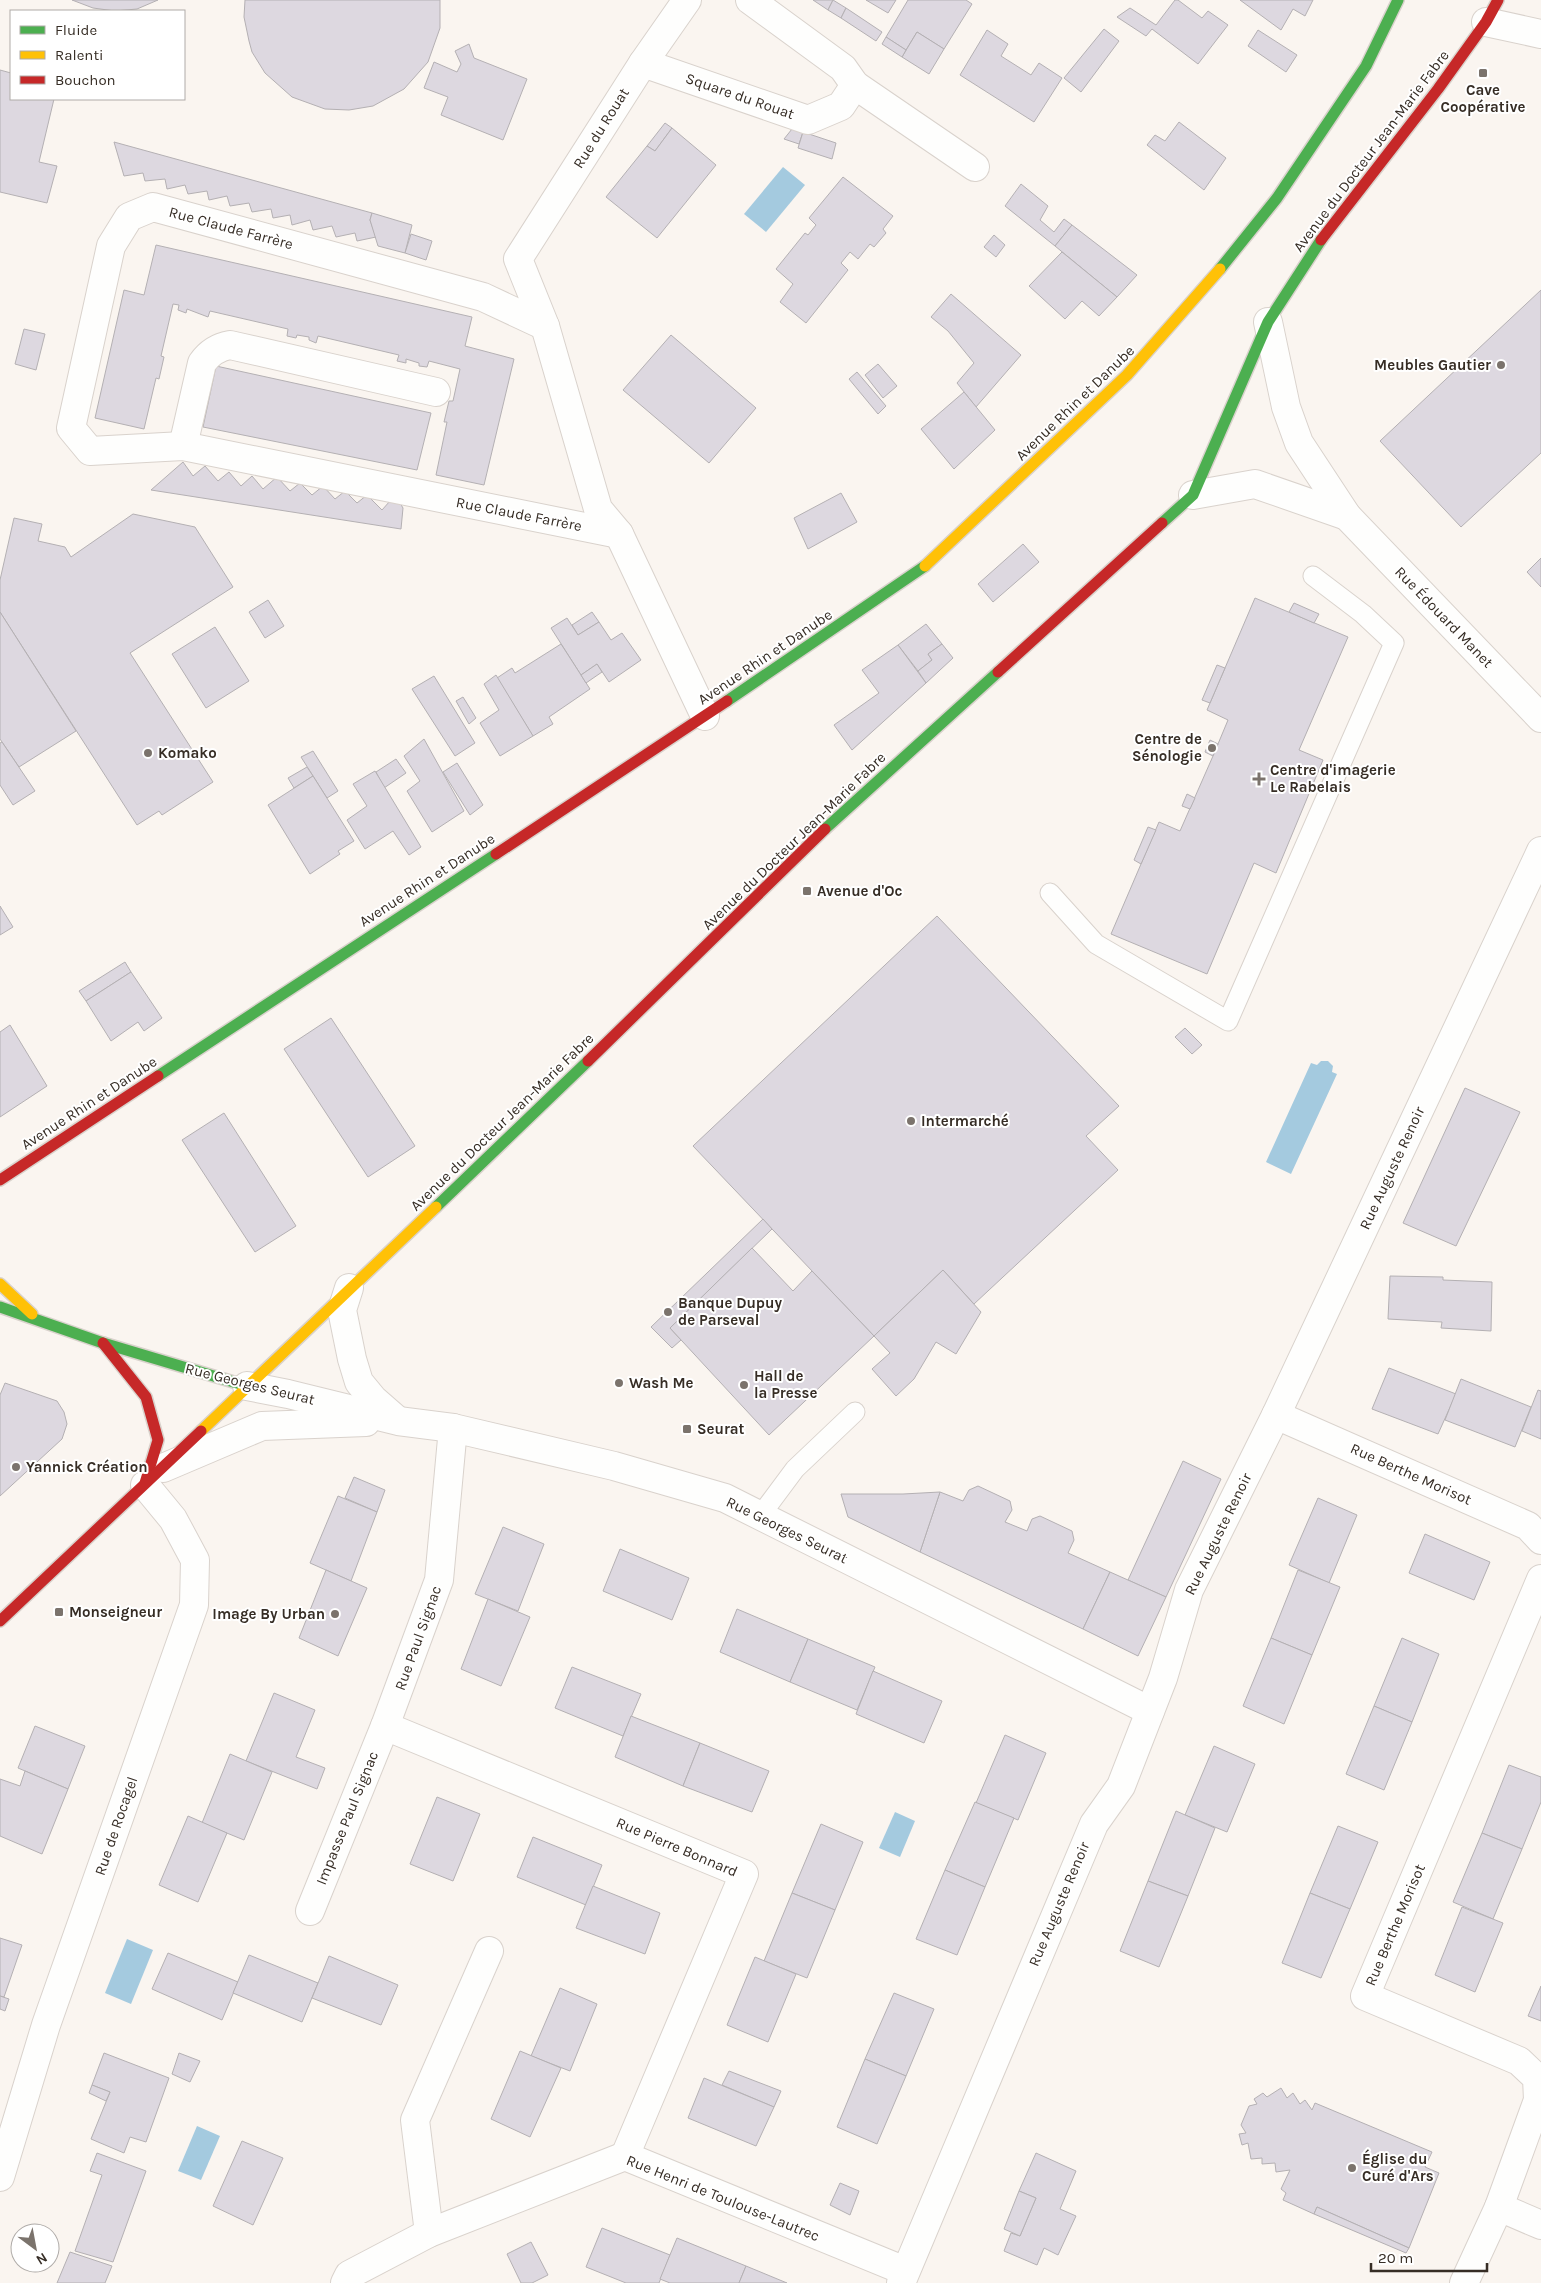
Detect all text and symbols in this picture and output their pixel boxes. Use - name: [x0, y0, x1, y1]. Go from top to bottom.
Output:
- legend: [10, 10, 185, 100]
- text: Fluide: [55, 21, 97, 39]
- text: Ralenti: [55, 46, 104, 64]
- street label: Avenue du Docteur Jean-Marie Fabre: [1289, 47, 1453, 255]
- marker: Cave Coopérative: [1477, 67, 1489, 79]
- street label: Square du Rouat: [683, 69, 797, 123]
- text: Bouchon: [55, 71, 116, 89]
- place label: Cave Coopérative: [1441, 81, 1525, 116]
- street label: Rue du Rouat: [569, 84, 633, 172]
- street label: Rue Claude Farrère: [167, 203, 295, 253]
- street label: Avenue Rhin et Danube: [1012, 342, 1138, 464]
- place label: Meubles Gautier: [1374, 356, 1491, 374]
- marker: Meubles Gautier: [1495, 359, 1507, 371]
- street label: Rue Claude Farrère: [455, 493, 583, 535]
- street label: Rue Édouard Manet: [1391, 563, 1497, 672]
- street label: Avenue Rhin et Danube: [694, 605, 836, 709]
- place label: Centre de Sénologie: [1132, 730, 1202, 765]
- marker: Centre de Sénologie: [1206, 742, 1218, 754]
- place label: Komako: [158, 744, 217, 762]
- marker: Komako: [142, 747, 154, 759]
- street label: Avenue du Docteur Jean-Marie Fabre: [699, 748, 889, 934]
- place label: Centre d'imagerie Le Rabelais: [1270, 761, 1396, 796]
- marker: Centre d'imagerie Le Rabelais: [1252, 772, 1266, 786]
- street label: Avenue Rhin et Danube: [356, 829, 498, 931]
- place label: Avenue d'Oc: [817, 882, 902, 900]
- marker: Avenue d'Oc: [801, 885, 813, 897]
- street label: Avenue du Docteur Jean-Marie Fabre: [407, 1029, 597, 1215]
- street label: Avenue Rhin et Danube: [18, 1052, 160, 1154]
- street label: Rue Auguste Renoir: [1356, 1103, 1429, 1232]
- place label: Intermarché: [921, 1112, 1009, 1130]
- marker: Intermarché: [905, 1115, 917, 1127]
- place label: Banque Dupuy de Parseval: [678, 1294, 782, 1329]
- marker: Banque Dupuy de Parseval: [662, 1306, 674, 1318]
- street label: Rue Georges Seurat: [183, 1359, 317, 1409]
- place label: Hall de la Presse: [754, 1367, 818, 1402]
- place label: Wash Me: [629, 1374, 694, 1392]
- marker: Wash Me: [613, 1377, 625, 1389]
- marker: Hall de la Presse: [738, 1379, 750, 1391]
- place label: Seurat: [697, 1420, 745, 1438]
- marker: Seurat: [681, 1423, 693, 1435]
- street label: Rue Berthe Morisot: [1348, 1439, 1475, 1509]
- place label: Yannick Création: [26, 1458, 148, 1476]
- marker: Yannick Création: [10, 1461, 22, 1473]
- street label: Rue Auguste Renoir: [1181, 1469, 1256, 1598]
- street label: Rue Georges Seurat: [723, 1493, 851, 1567]
- street label: Rue Paul Signac: [391, 1583, 445, 1693]
- place label: Monseigneur: [69, 1603, 162, 1621]
- place label: Image By Urban: [212, 1605, 325, 1623]
- marker: Monseigneur: [53, 1606, 65, 1618]
- marker: Image By Urban: [329, 1608, 341, 1620]
- street label: Impasse Paul Signac: [312, 1748, 382, 1888]
- street label: Rue de Rocagel: [91, 1774, 141, 1878]
- street label: Rue Pierre Bonnard: [614, 1813, 740, 1881]
- street label: Rue Auguste Renoir: [1025, 1838, 1094, 1969]
- street label: Rue Berthe Morisot: [1361, 1861, 1429, 1989]
- place label: Église du Curé d'Ars: [1362, 2149, 1434, 2185]
- street label: Rue Henri de Toulouse-Lautrec: [624, 2151, 822, 2245]
- marker: Église du Curé d'Ars: [1346, 2162, 1358, 2174]
- north arrow: [10, 2223, 60, 2273]
- scale bar: [1371, 2240, 1487, 2272]
- text: N: [33, 2249, 50, 2268]
- text: 20 m: [1378, 2249, 1413, 2267]

